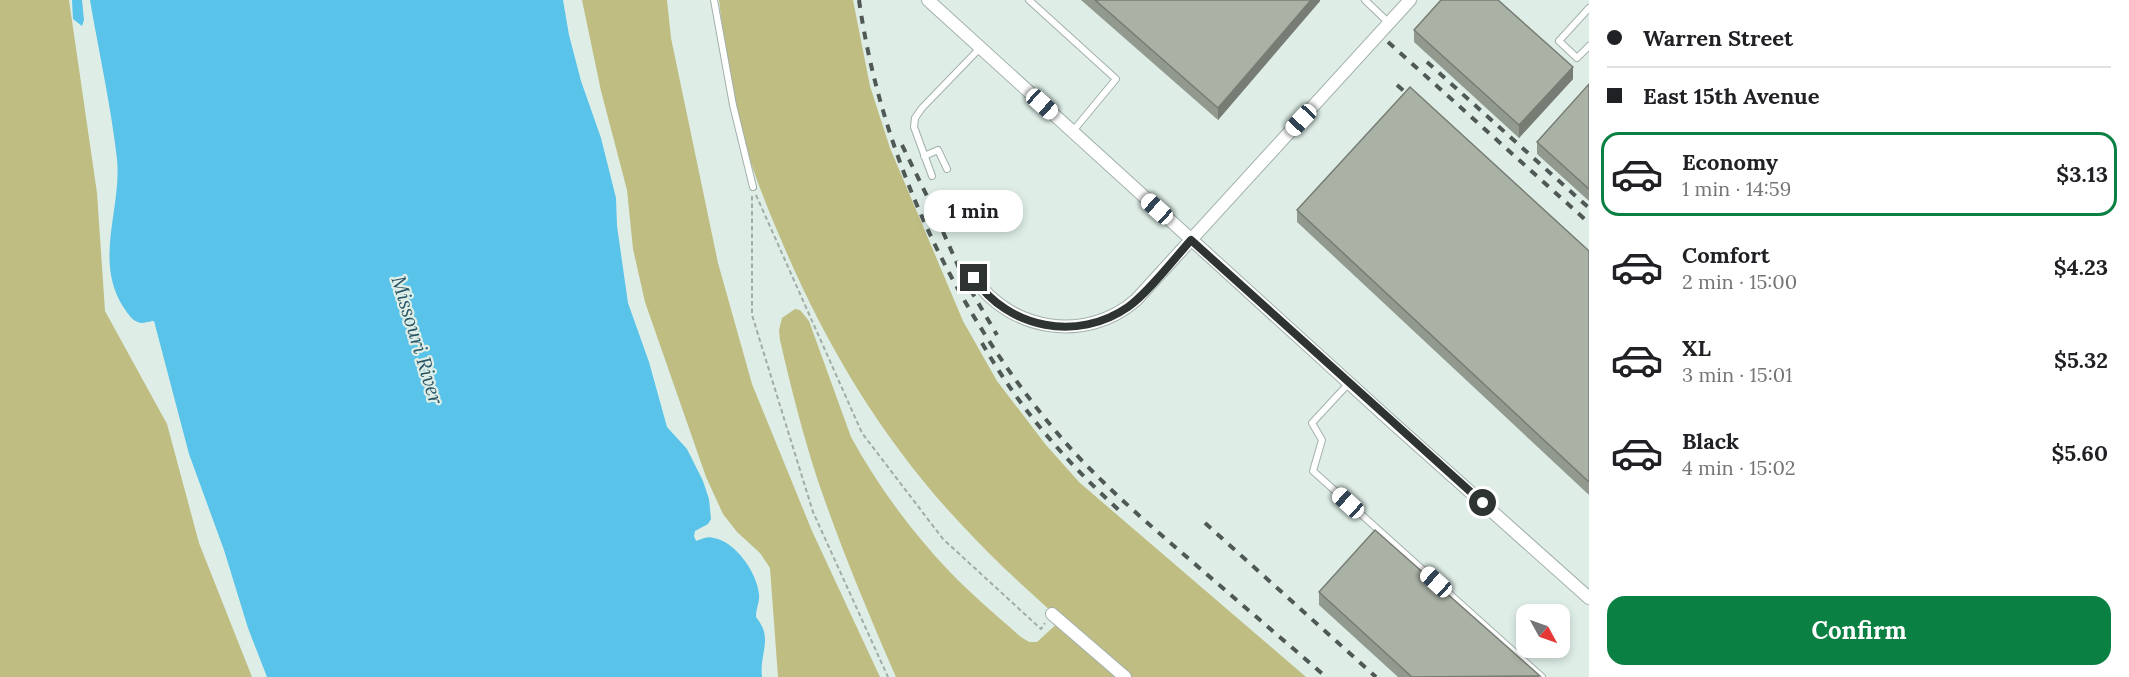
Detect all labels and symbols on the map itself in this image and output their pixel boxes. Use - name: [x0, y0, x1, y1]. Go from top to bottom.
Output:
- car: [1023, 85, 1061, 123]
- car: [1282, 101, 1320, 139]
- car: [1138, 190, 1176, 228]
- callout: 1 min: [924, 191, 1024, 233]
- route end: [960, 264, 987, 291]
- water label: Missouri River: [387, 273, 450, 408]
- car: [1329, 484, 1367, 522]
- route start: [1469, 489, 1496, 516]
- car: [1417, 563, 1455, 601]
- north arrow: [1516, 604, 1570, 658]

